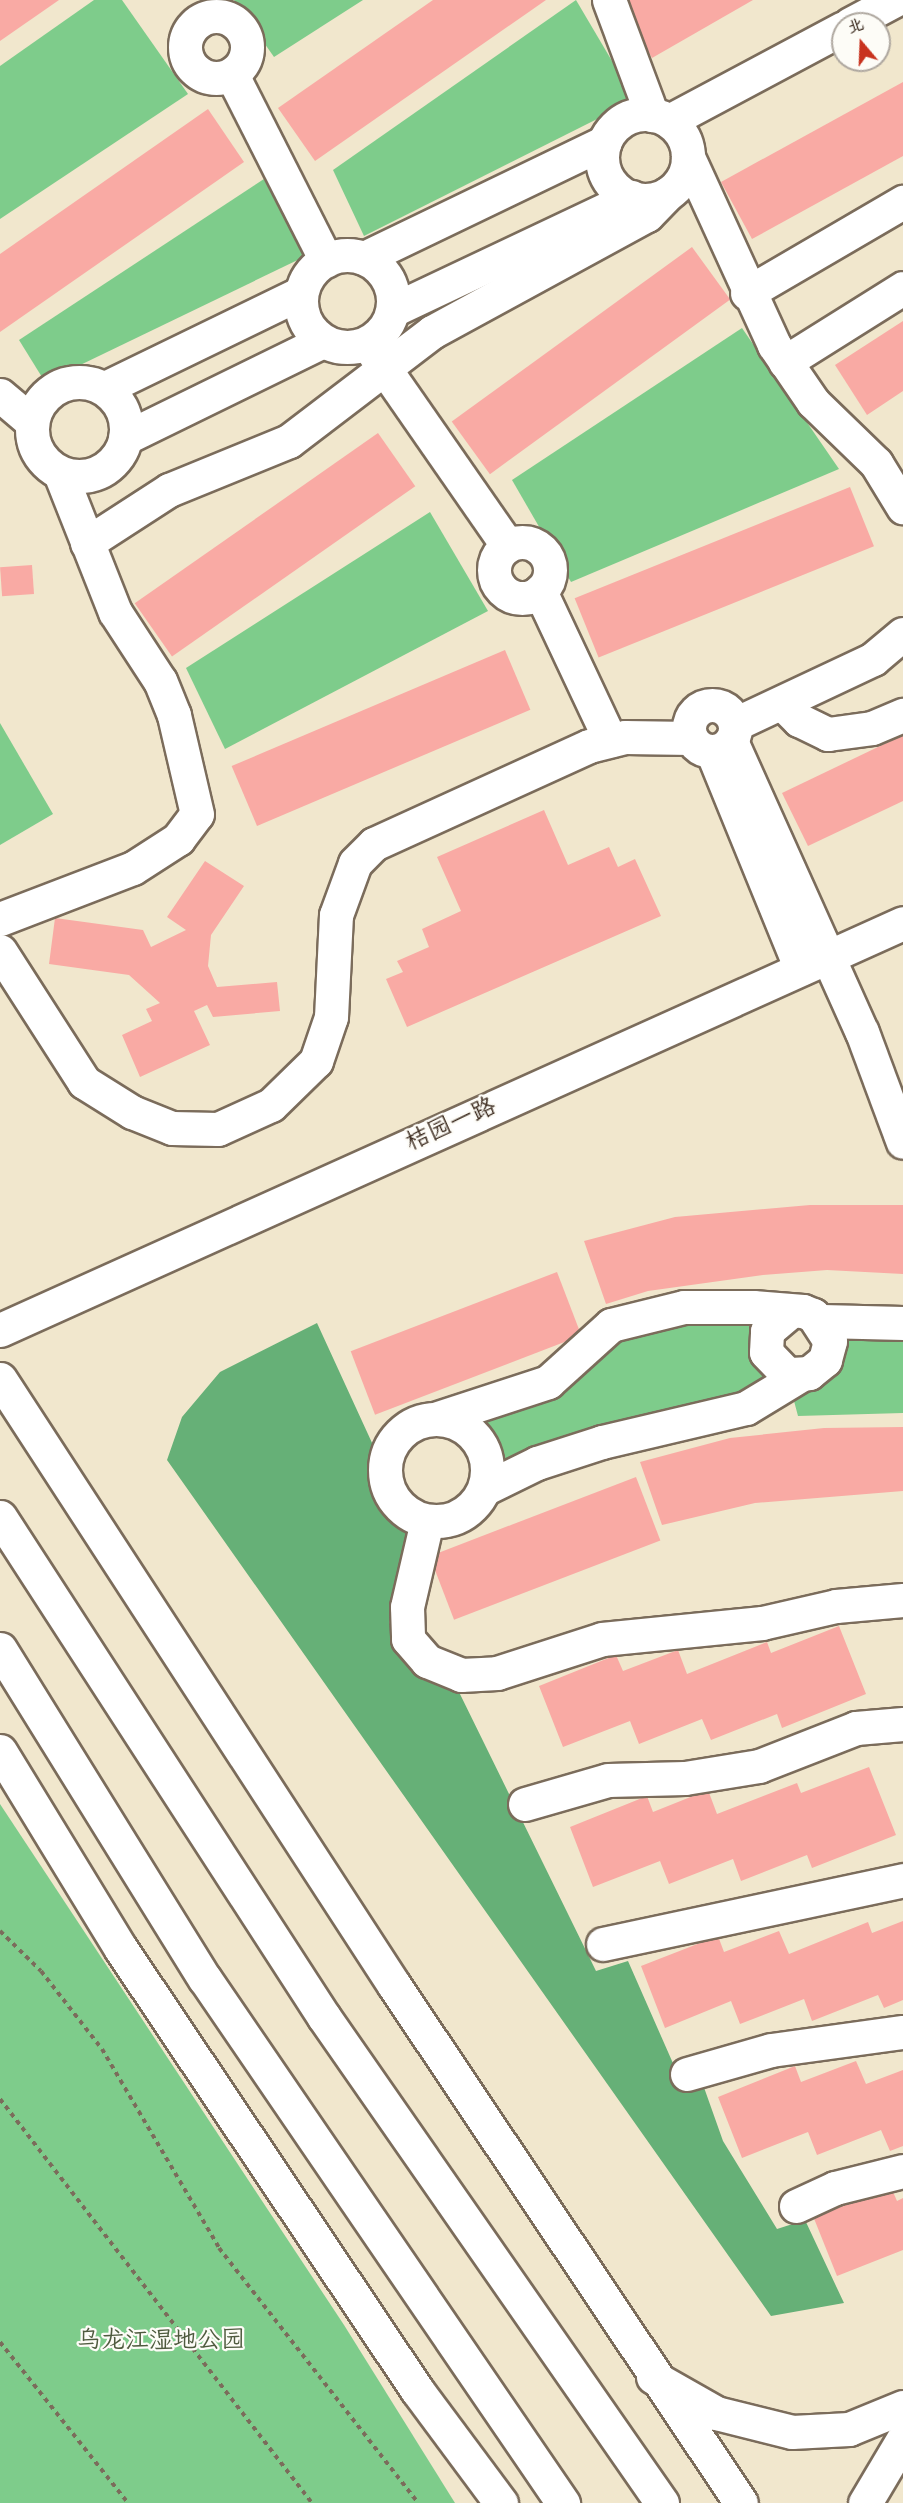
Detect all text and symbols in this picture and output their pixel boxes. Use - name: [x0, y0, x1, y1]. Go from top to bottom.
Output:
- north arrow: [831, 12, 891, 72]
- text: 北: [845, 14, 867, 39]
- street label: 桔园一路: [401, 1092, 501, 1158]
- park label: 乌龙江湿地公园: [77, 2327, 245, 2355]

